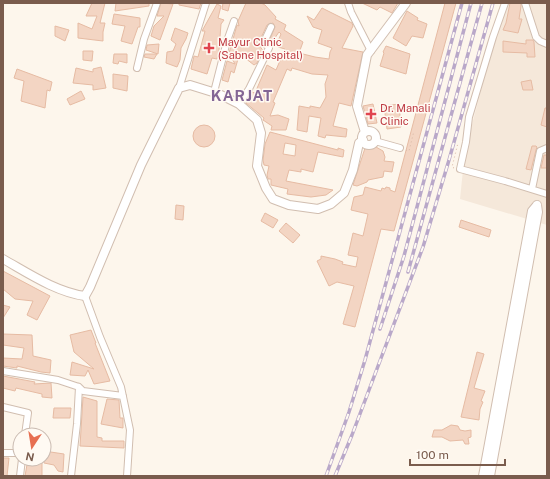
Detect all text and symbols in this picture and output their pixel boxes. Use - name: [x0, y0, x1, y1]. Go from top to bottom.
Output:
- place label: Mayur Clinic (Sabne Hospital): [218, 36, 303, 61]
- marker: Mayur Clinic (Sabne Hospital): [203, 42, 215, 54]
- district label: KARJAT: [211, 87, 273, 104]
- place label: Dr. Manali Clinic: [380, 102, 430, 127]
- marker: Dr. Manali Clinic: [365, 108, 377, 120]
- north arrow: [12, 427, 52, 467]
- scale bar: [410, 441, 505, 467]
- text: 100 m: [416, 448, 449, 462]
- text: N: [24, 450, 35, 464]

